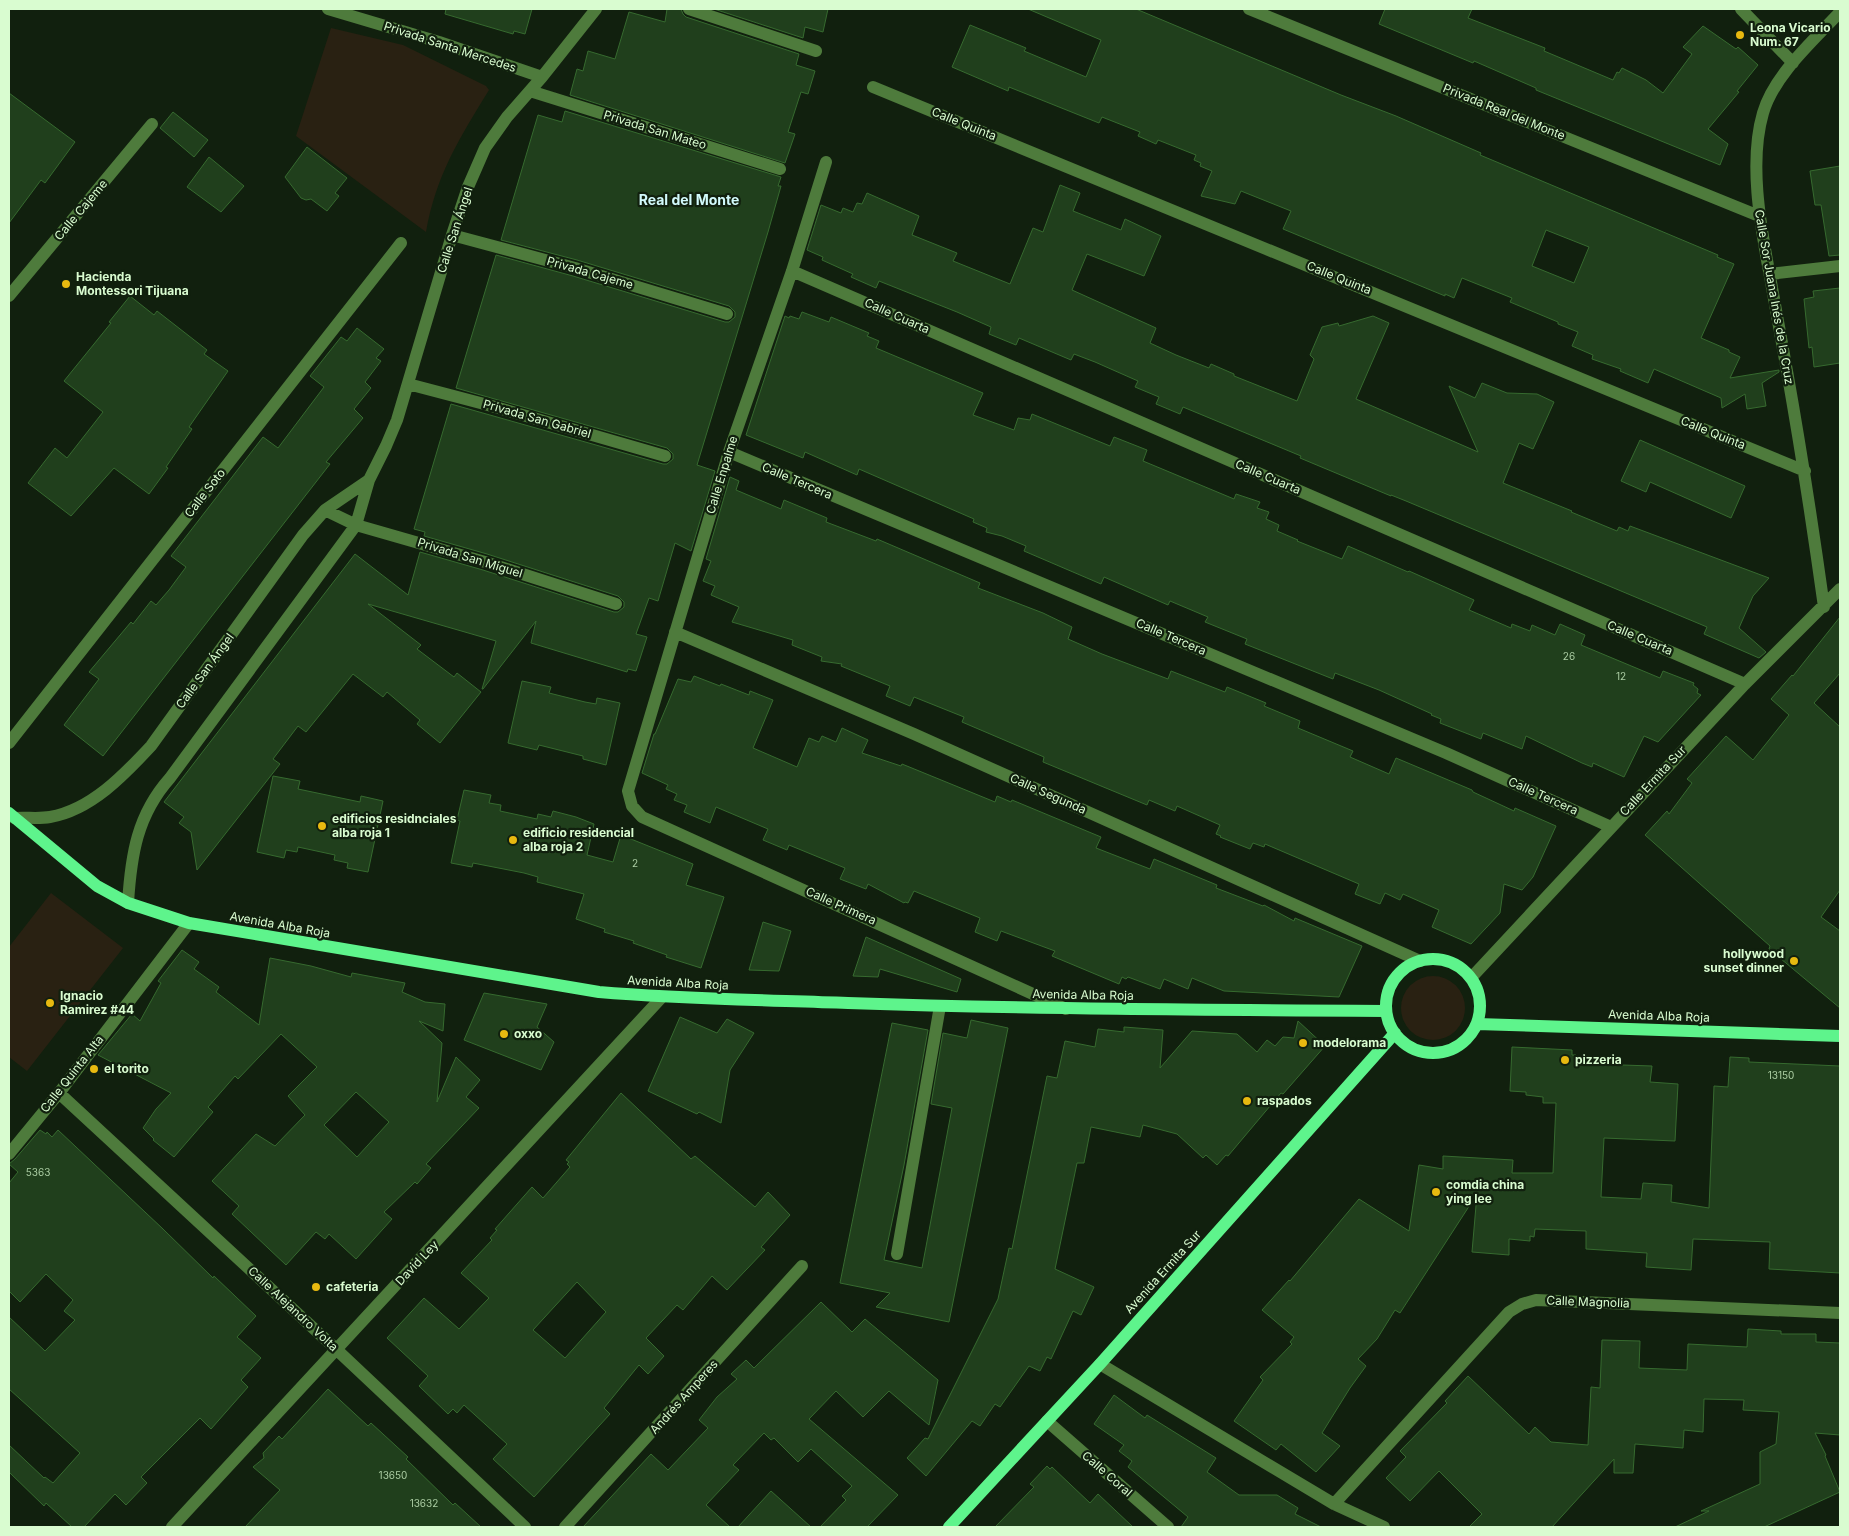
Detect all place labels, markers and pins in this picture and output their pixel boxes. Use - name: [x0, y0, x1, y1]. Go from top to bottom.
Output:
- place label: Leona Vicario Num. 67: [1750, 20, 1831, 49]
- marker: Leona Vicario Num. 67: [1734, 29, 1746, 41]
- place label: Hacienda Montessori Tijuana: [76, 269, 189, 298]
- marker: Hacienda Montessori Tijuana: [60, 278, 72, 290]
- place label: edificios residnciales alba roja 1: [332, 811, 457, 840]
- marker: edificios residnciales alba roja 1: [316, 820, 328, 832]
- place label: edificio residencial alba roja 2: [523, 825, 634, 854]
- marker: edificio residencial alba roja 2: [507, 834, 519, 846]
- place label: hollywood sunset dinner: [1703, 946, 1784, 975]
- marker: hollywood sunset dinner: [1788, 955, 1800, 967]
- place label: Ignacio Ramirez #44: [60, 988, 134, 1017]
- marker: Ignacio Ramirez #44: [44, 997, 56, 1009]
- place label: oxxo: [514, 1026, 542, 1041]
- marker: oxxo: [498, 1028, 510, 1040]
- place label: modelorama: [1313, 1035, 1386, 1050]
- marker: modelorama: [1297, 1037, 1309, 1049]
- place label: pizzeria: [1575, 1052, 1622, 1067]
- marker: pizzeria: [1559, 1054, 1571, 1066]
- place label: el torito: [104, 1061, 149, 1076]
- marker: el torito: [88, 1063, 100, 1075]
- place label: raspados: [1257, 1093, 1312, 1108]
- marker: raspados: [1241, 1095, 1253, 1107]
- place label: comdia china ying lee: [1446, 1177, 1524, 1206]
- marker: comdia china ying lee: [1430, 1186, 1442, 1198]
- place label: cafeteria: [326, 1279, 378, 1294]
- marker: cafeteria: [310, 1281, 322, 1293]

